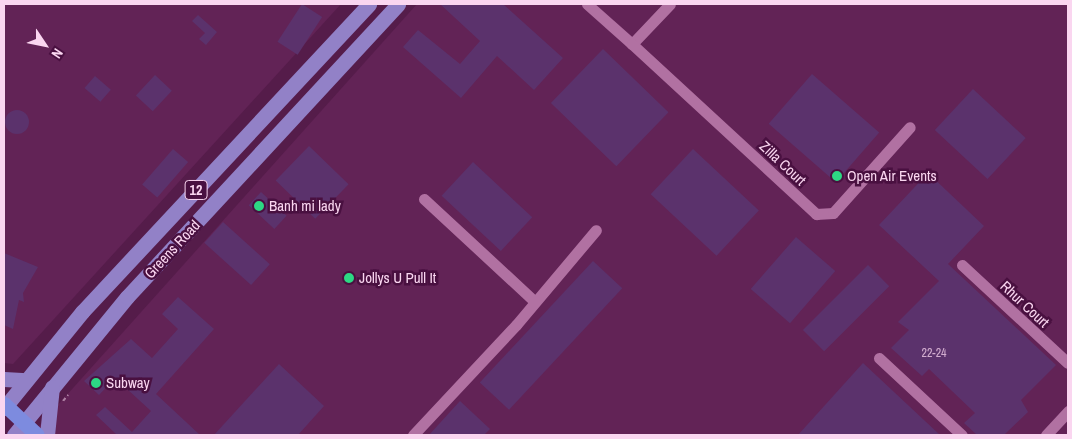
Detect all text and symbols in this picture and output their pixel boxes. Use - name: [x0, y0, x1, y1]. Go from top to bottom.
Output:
- north arrow: [20, 20, 70, 70]
- text: N: [48, 45, 67, 62]
- street label: Zilla Court: [756, 137, 810, 189]
- place label: Open Air Events: [847, 167, 937, 185]
- marker: Open Air Events: [831, 170, 843, 182]
- road number: 12: [184, 178, 208, 202]
- place label: Banh mi lady: [269, 197, 341, 215]
- marker: Banh mi lady: [253, 200, 265, 212]
- street label: Greens Road: [140, 216, 204, 282]
- place label: Jollys U Pull It: [359, 269, 436, 287]
- marker: Jollys U Pull It: [343, 272, 355, 284]
- street label: Rhur Court: [997, 277, 1053, 331]
- house number: 22-24: [921, 347, 947, 361]
- place label: Subway: [106, 374, 150, 392]
- marker: Subway: [90, 377, 102, 389]

